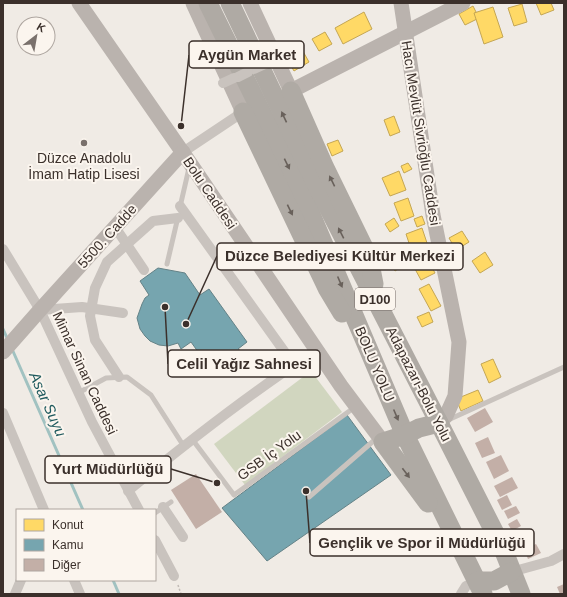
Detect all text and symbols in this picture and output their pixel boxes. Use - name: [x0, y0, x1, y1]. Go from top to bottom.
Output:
- north arrow: [16, 16, 56, 56]
- text: K: [35, 20, 48, 35]
- street label: Hacı Mevlüt Sivrioğlu Caddesi: [398, 40, 444, 226]
- callout: Aygün Market: [189, 41, 304, 68]
- text: Aygün Market: [198, 46, 296, 63]
- one-way arrow: [281, 111, 287, 122]
- marker: Düzce Anadolu İmam Hatip Lisesi: [79, 138, 89, 148]
- place label: Düzce Anadolu İmam Hatip Lisesi: [28, 150, 140, 182]
- street label: Bolu Caddesi: [180, 154, 240, 232]
- one-way arrow: [284, 158, 290, 169]
- one-way arrow: [328, 176, 335, 187]
- street label: 5500. Cadde: [74, 201, 140, 271]
- one-way arrow: [287, 204, 293, 216]
- one-way arrow: [338, 228, 344, 239]
- callout: Düzce Belediyesi Kültür Merkezi: [217, 243, 463, 270]
- text: Düzce Belediyesi Kültür Merkezi: [225, 247, 455, 264]
- one-way arrow: [337, 277, 343, 288]
- road number: D100: [355, 288, 395, 310]
- street label: Mimar Sinan Caddesi: [49, 309, 121, 437]
- street label: BOLU YOLU: [352, 324, 398, 404]
- street label: Adapazarı-Bolu Yolu: [383, 324, 455, 444]
- callout: Celil Yağız Sahnesi: [168, 350, 320, 377]
- text: Celil Yağız Sahnesi: [176, 355, 312, 372]
- water label: Asar Suyu: [26, 368, 70, 440]
- one-way arrow: [393, 409, 399, 420]
- street label: GSB İç Yolu: [233, 426, 304, 483]
- callout: Yurt Müdürlüğü: [45, 456, 171, 483]
- text: Yurt Müdürlüğü: [53, 460, 163, 477]
- one-way arrow: [402, 467, 410, 478]
- legend: [16, 509, 156, 581]
- text: Konut: [52, 518, 84, 532]
- callout: Gençlik ve Spor il Müdürlüğü: [310, 529, 534, 556]
- text: Gençlik ve Spor il Müdürlüğü: [318, 534, 526, 551]
- text: Kamu: [52, 538, 83, 552]
- text: Diğer: [52, 558, 81, 572]

